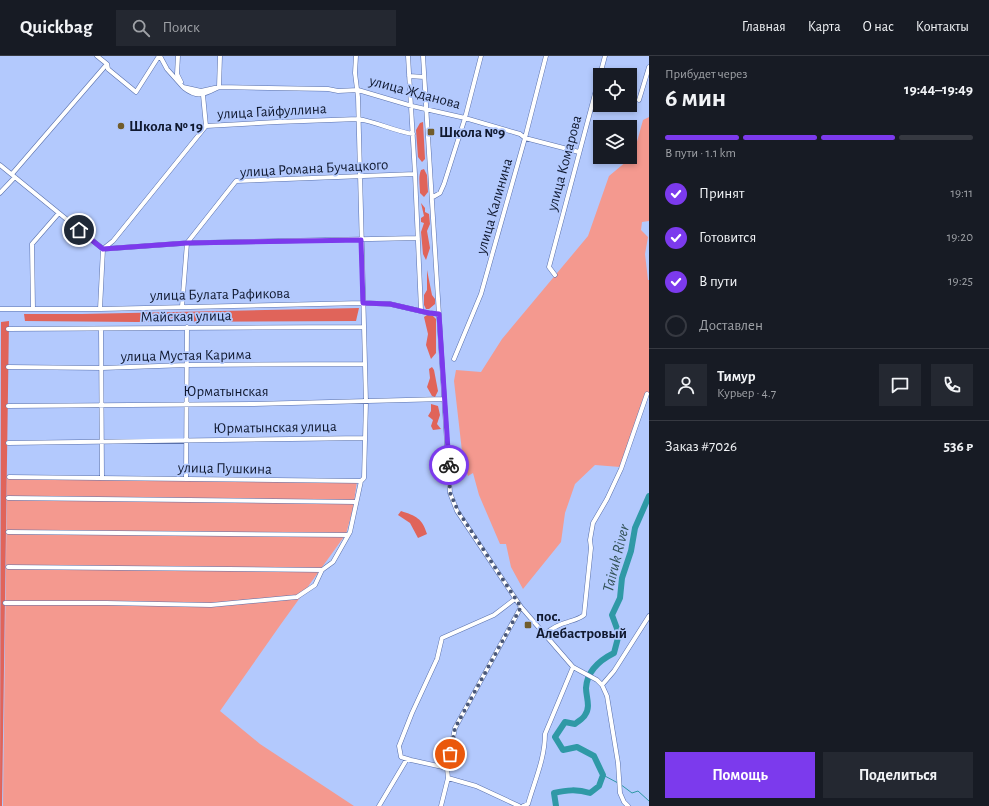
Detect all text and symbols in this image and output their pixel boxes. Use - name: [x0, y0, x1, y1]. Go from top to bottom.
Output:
- search box: [116, 10, 396, 46]
- icon: search: [130, 17, 152, 39]
- text: Quickbag: [20, 18, 92, 37]
- text: Поиск: [162, 20, 200, 35]
- text: Главная: [742, 20, 786, 34]
- text: Карта: [808, 20, 841, 34]
- text: О нас: [863, 20, 894, 34]
- text: Контакты: [916, 20, 969, 34]
- map controls: [593, 68, 637, 164]
- button: locate: [593, 68, 637, 112]
- text: Прибудет через: [665, 68, 747, 81]
- street label: улица Жданова: [367, 73, 462, 112]
- text: 19:44–19:49: [904, 82, 973, 97]
- text: 6 мин: [665, 85, 726, 111]
- street label: улица Гайфуллина: [216, 101, 327, 122]
- street label: улица Комарова: [544, 114, 584, 214]
- place label: Школа № 19: [129, 119, 203, 134]
- button: layers: [593, 120, 637, 164]
- marker: Школа № 19: [116, 121, 126, 131]
- place label: Школа №9: [439, 125, 505, 140]
- marker: Школа №9: [426, 127, 436, 137]
- text: В пути · 1.1 km: [665, 147, 736, 160]
- street label: улица Калинина: [473, 156, 515, 257]
- street label: улица Романа Бучацкого: [238, 157, 389, 180]
- icon: check: [665, 183, 687, 205]
- text: Принят: [699, 186, 744, 201]
- text: 19:11: [950, 187, 973, 200]
- pin: [62, 213, 96, 247]
- icon: home: [68, 219, 90, 241]
- icon: check: [665, 227, 687, 249]
- text: Готовится: [699, 230, 756, 245]
- text: 19:20: [947, 231, 973, 244]
- icon: check: [665, 271, 687, 293]
- text: В пути: [699, 274, 737, 289]
- text: 19:25: [948, 275, 973, 288]
- street label: улица Булата Рафикова: [149, 286, 290, 303]
- street label: Майская улица: [140, 308, 232, 325]
- text: Доставлен: [699, 318, 763, 333]
- street label: улица Мустая Карима: [119, 347, 252, 364]
- button: person: [665, 364, 707, 406]
- button: chat: [879, 364, 921, 406]
- button: phone: [931, 364, 973, 406]
- text: Тимур: [717, 369, 756, 384]
- street label: Юрматынская: [183, 384, 269, 399]
- text: Курьер · 4.7: [717, 387, 776, 400]
- street label: Юрматынская улица: [213, 419, 337, 436]
- text: Заказ #7026: [665, 439, 737, 454]
- text: 536 ₽: [944, 439, 973, 454]
- courier: [429, 445, 469, 485]
- icon: bike: [438, 454, 460, 476]
- street label: улица Пушкина: [177, 460, 272, 477]
- water label: Tairuk River: [600, 522, 632, 594]
- place label: пос. Алебастровый: [536, 609, 627, 641]
- marker: пос. Алебастровый: [523, 620, 533, 630]
- pin: [433, 737, 467, 771]
- icon: bag: [439, 743, 461, 765]
- button: Помощь: [665, 752, 815, 798]
- button: Поделиться: [823, 752, 973, 798]

